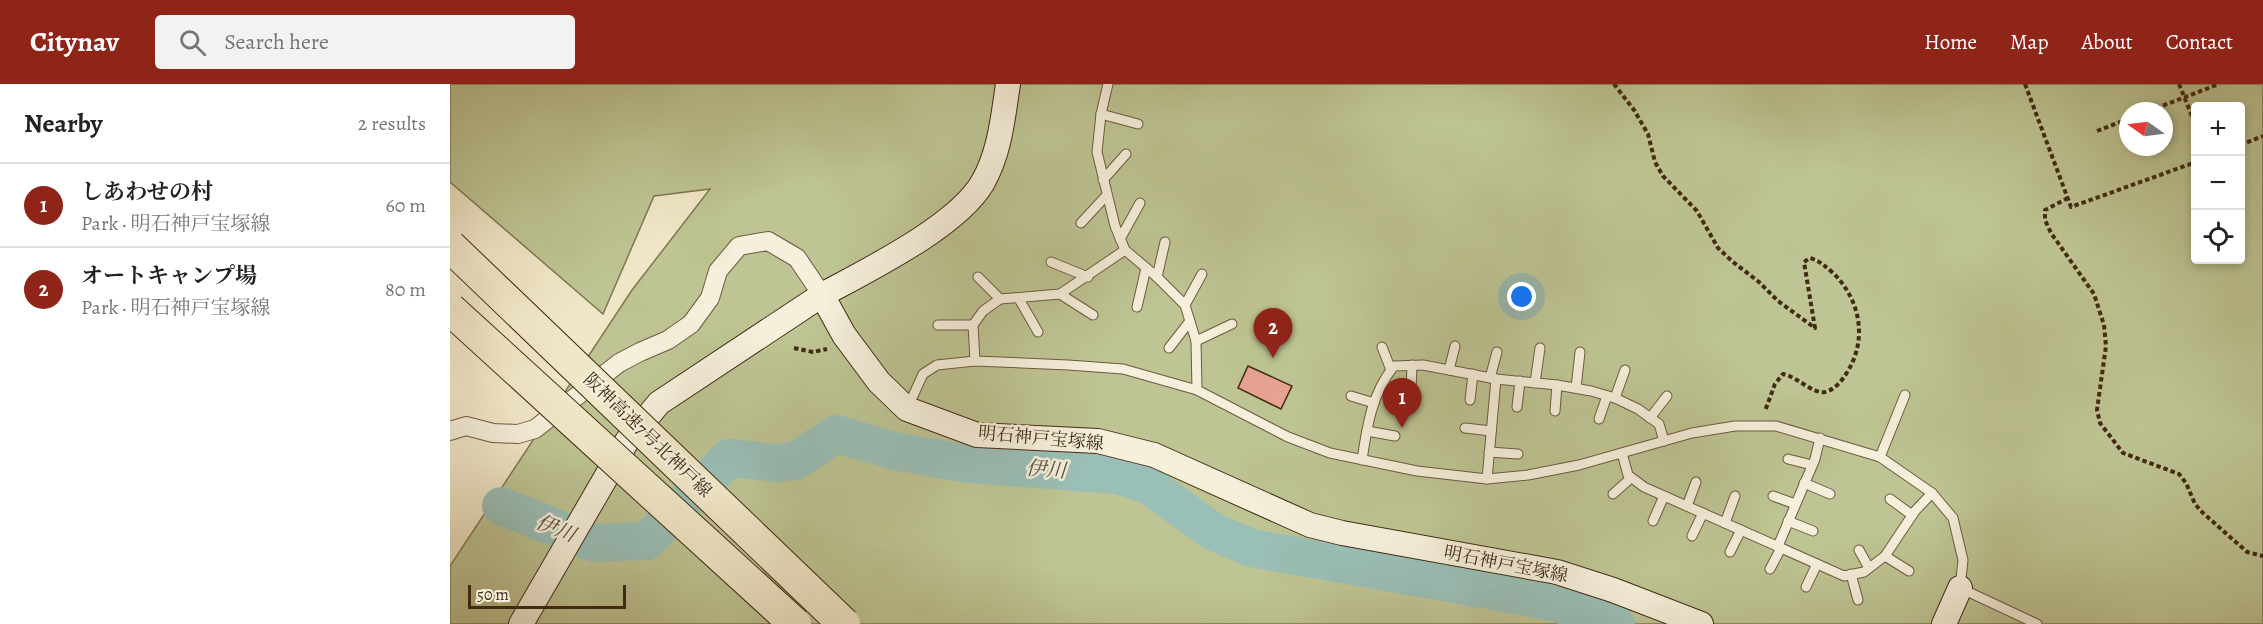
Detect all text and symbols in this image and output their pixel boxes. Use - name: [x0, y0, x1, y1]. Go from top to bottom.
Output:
- search box: [155, 15, 575, 69]
- text: Citynav: [30, 23, 119, 61]
- icon: search: [176, 26, 209, 59]
- text: Search here: [224, 27, 329, 57]
- text: Home: [1924, 28, 1977, 56]
- text: Map: [2010, 28, 2048, 56]
- text: About: [2081, 28, 2133, 56]
- text: Contact: [2166, 28, 2233, 56]
- north arrow: [2119, 102, 2173, 156]
- map controls: [2191, 102, 2245, 264]
- button: +: [2191, 102, 2245, 156]
- text: Nearby: [24, 106, 103, 141]
- text: 2 results: [358, 110, 426, 137]
- button: −: [2191, 156, 2245, 210]
- text: しあわせの村: [81, 177, 213, 207]
- text: 1: [40, 192, 47, 219]
- text: 60 m: [386, 192, 426, 219]
- text: Park · 明石神戸宝塚線: [81, 210, 270, 237]
- button: locate: [2191, 210, 2245, 264]
- text: オートキャンプ場: [81, 261, 257, 291]
- text: 2: [39, 276, 48, 303]
- text: 80 m: [385, 276, 426, 303]
- your location: [1507, 282, 1536, 311]
- text: Park · 明石神戸宝塚線: [81, 294, 270, 321]
- pin: 2: [1254, 308, 1292, 358]
- street label: 阪神高速7号北神戸線: [579, 367, 717, 503]
- pin: 1: [1382, 378, 1422, 428]
- street label: 明石神戸宝塚線: [977, 421, 1105, 455]
- water label: 伊川: [1025, 455, 1069, 485]
- water label: 伊川: [532, 508, 581, 549]
- street label: 明石神戸宝塚線: [1442, 540, 1570, 588]
- scale bar: [468, 582, 626, 610]
- text: 50 m: [477, 584, 509, 606]

